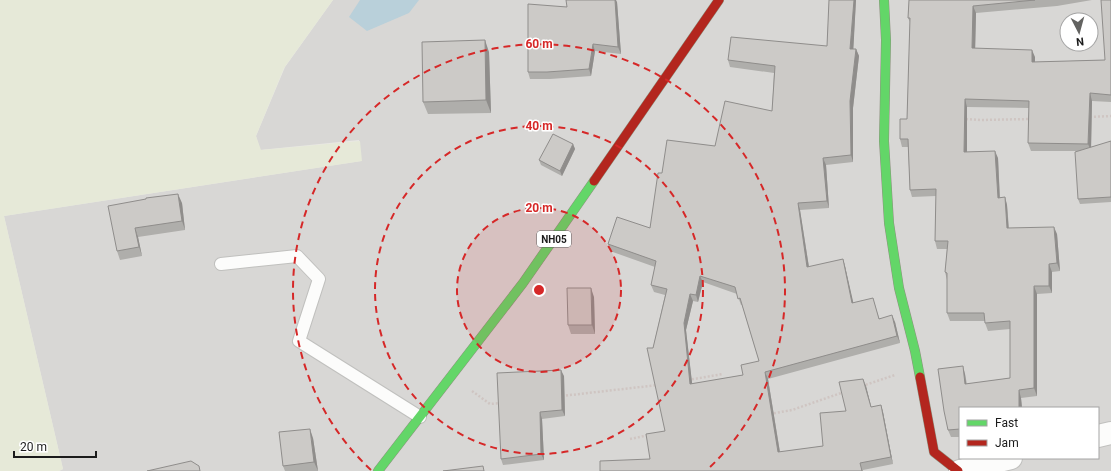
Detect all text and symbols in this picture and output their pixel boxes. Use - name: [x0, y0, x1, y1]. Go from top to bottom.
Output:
- north arrow: [1059, 12, 1099, 52]
- text: N: [1075, 35, 1085, 48]
- text: 60 m: [525, 37, 553, 51]
- text: 40 m: [525, 119, 553, 133]
- text: 20 m: [525, 201, 553, 215]
- road number: NH05: [537, 231, 571, 247]
- centre of rings: [532, 283, 546, 297]
- legend: [959, 407, 1099, 459]
- text: Fast: [995, 416, 1018, 430]
- scale bar: [14, 433, 96, 459]
- text: Jam: [995, 436, 1019, 450]
- text: 20 m: [20, 440, 47, 454]

